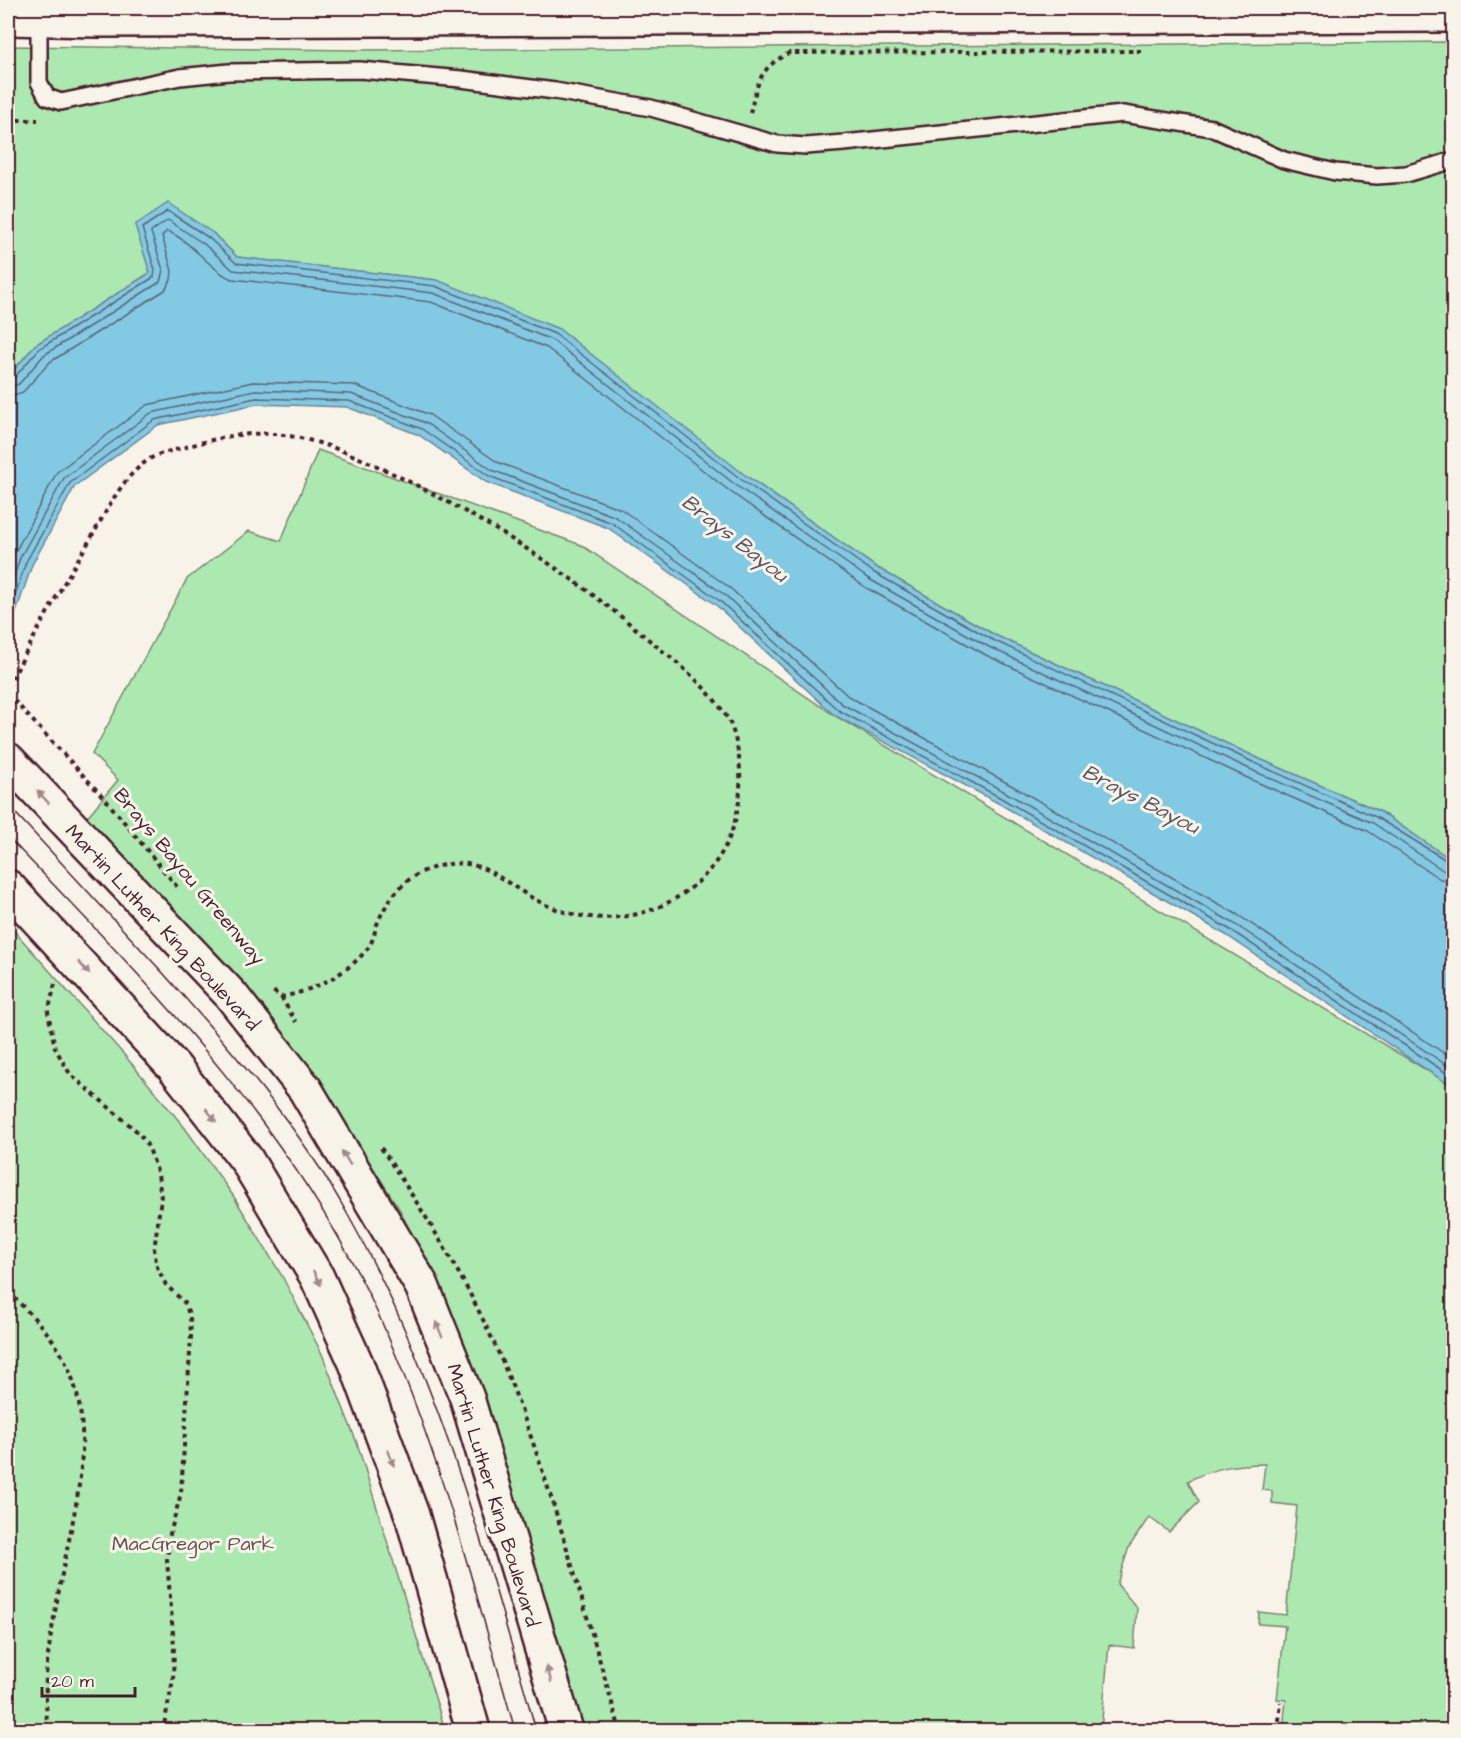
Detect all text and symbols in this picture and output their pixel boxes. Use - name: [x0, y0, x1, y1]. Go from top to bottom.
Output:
- water label: Brays Bayou: [675, 488, 795, 591]
- water label: Brays Bayou: [1077, 758, 1205, 843]
- street label: Brays Bayou Greenway: [106, 782, 272, 972]
- one-way arrow: [36, 790, 50, 804]
- street label: Martin Luther King Boulevard: [58, 818, 266, 1038]
- one-way arrow: [77, 960, 91, 975]
- one-way arrow: [205, 1107, 218, 1123]
- one-way arrow: [341, 1149, 351, 1166]
- one-way arrow: [312, 1270, 322, 1287]
- one-way arrow: [434, 1320, 443, 1338]
- street label: Martin Luther King Boulevard: [439, 1360, 546, 1631]
- one-way arrow: [386, 1450, 396, 1468]
- park label: MacGregor Park: [112, 1530, 274, 1559]
- scale bar: [42, 1660, 135, 1698]
- one-way arrow: [544, 1665, 553, 1683]
- text: 20 m: [51, 1669, 94, 1694]

